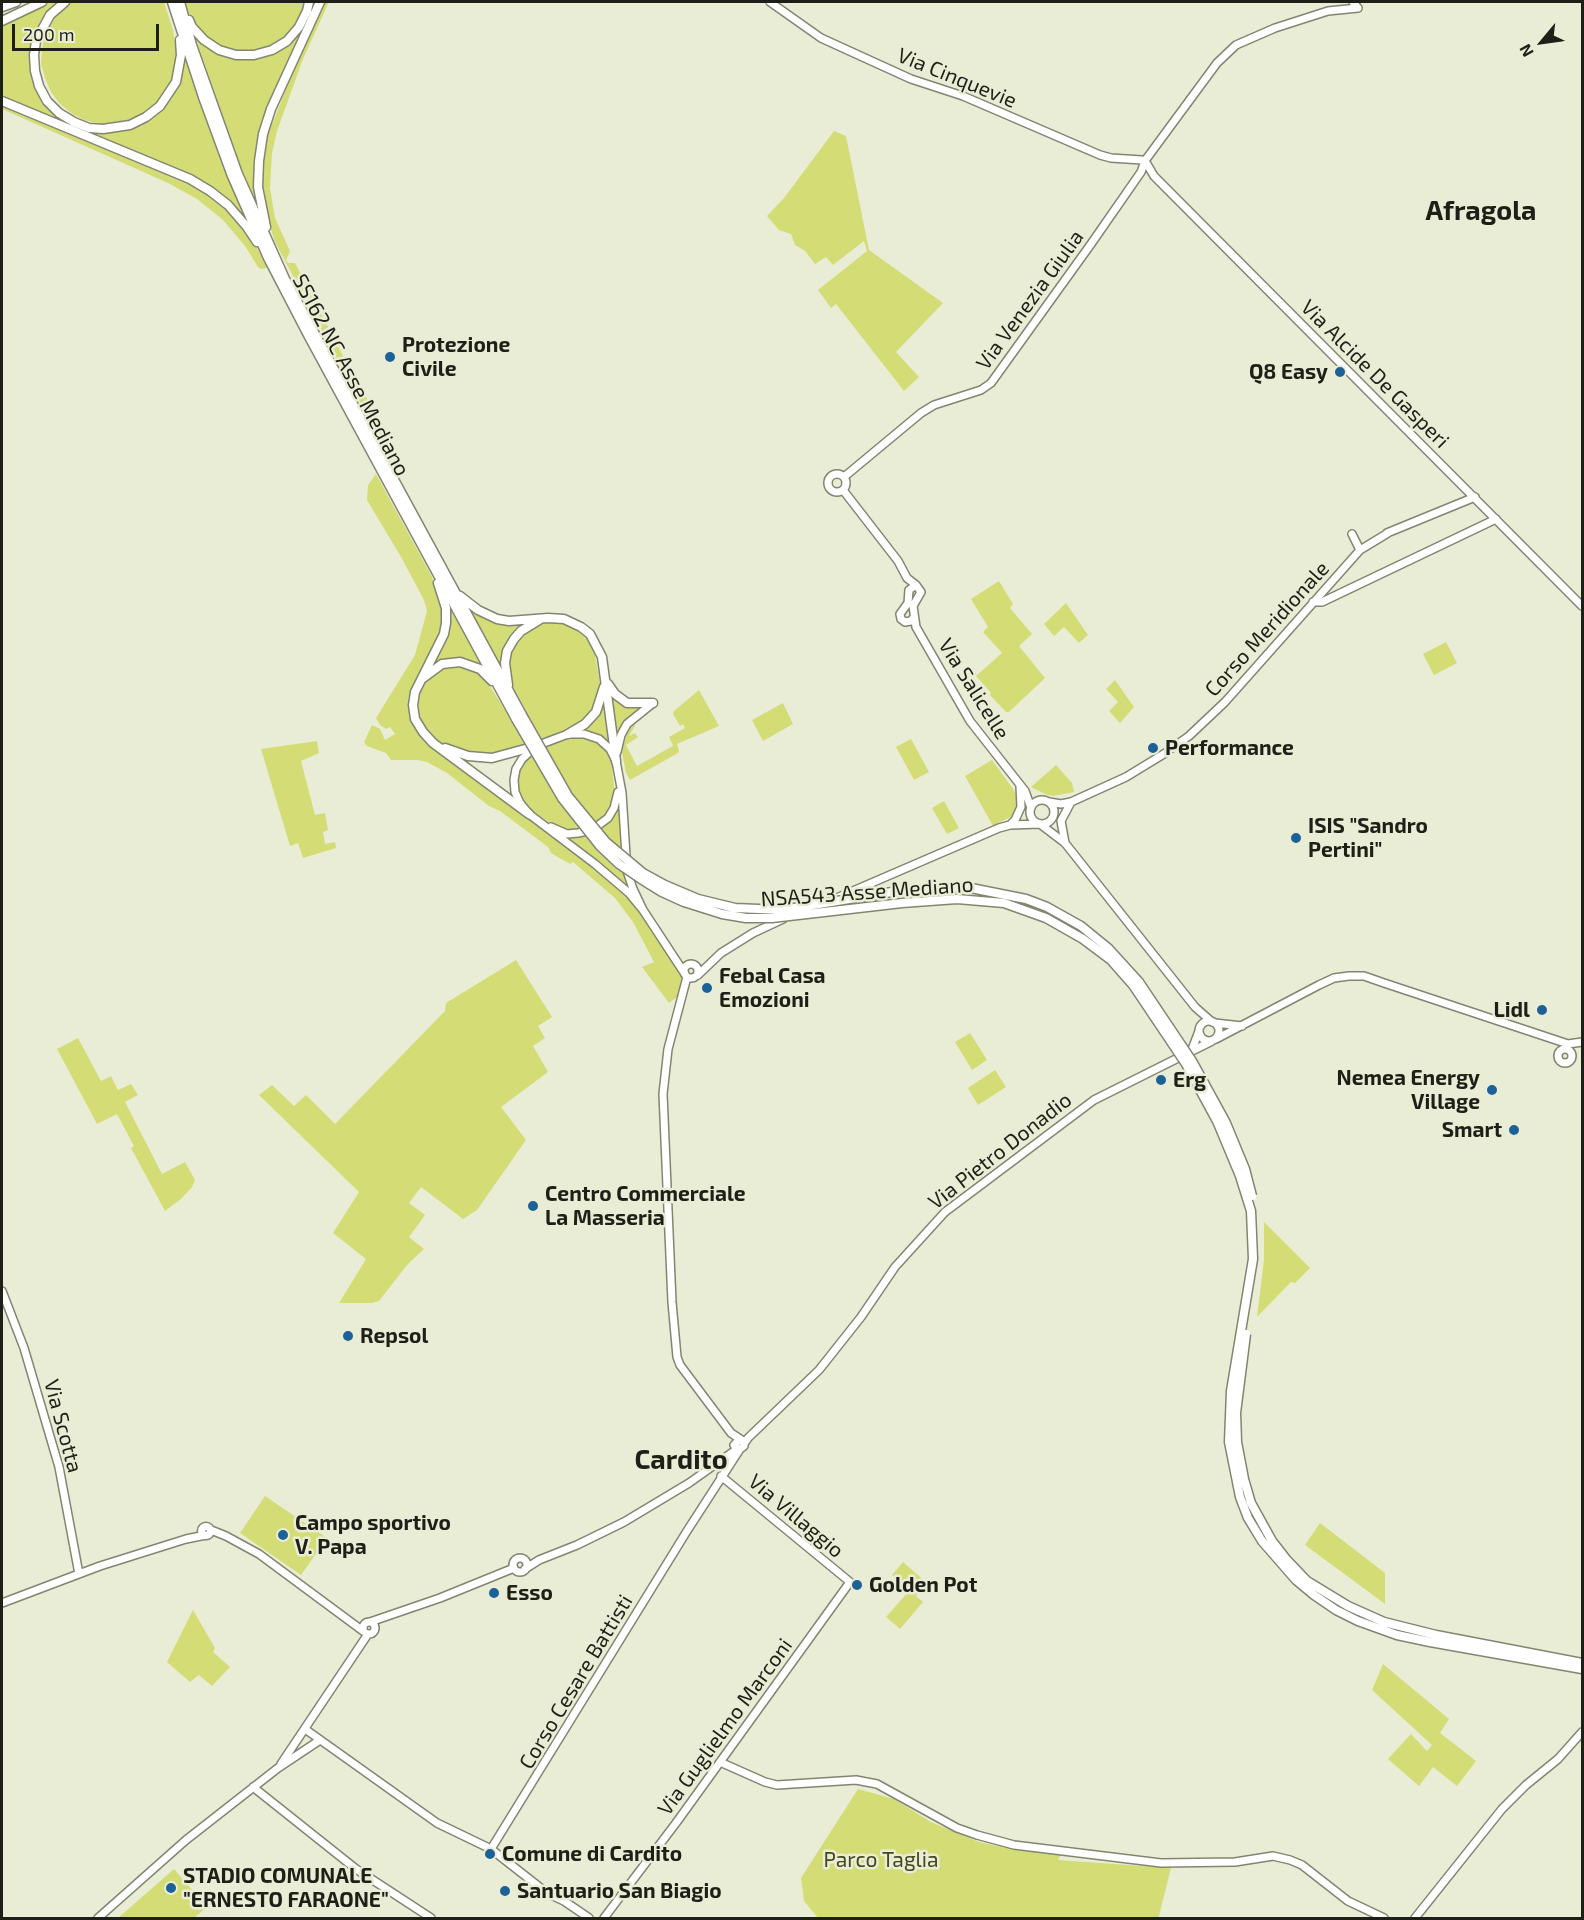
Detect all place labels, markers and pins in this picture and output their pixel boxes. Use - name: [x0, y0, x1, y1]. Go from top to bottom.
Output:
- place label: Protezione Civile: [402, 332, 510, 382]
- marker: Protezione Civile: [383, 350, 397, 364]
- place label: Q8 Easy: [1249, 359, 1328, 385]
- marker: Q8 Easy: [1333, 365, 1347, 379]
- place label: Performance: [1165, 735, 1294, 761]
- marker: Performance: [1146, 741, 1160, 755]
- place label: ISIS "Sandro Pertini": [1308, 813, 1428, 863]
- marker: ISIS "Sandro Pertini": [1289, 831, 1303, 845]
- place label: Febal Casa Emozioni: [719, 963, 826, 1013]
- marker: Febal Casa Emozioni: [700, 981, 714, 995]
- place label: Lidl: [1494, 997, 1530, 1023]
- marker: Lidl: [1535, 1003, 1549, 1017]
- place label: Nemea Energy Village: [1337, 1065, 1480, 1115]
- place label: Erg: [1173, 1067, 1206, 1093]
- marker: Erg: [1154, 1073, 1168, 1087]
- marker: Nemea Energy Village: [1485, 1083, 1499, 1097]
- place label: Smart: [1442, 1117, 1502, 1143]
- marker: Smart: [1507, 1123, 1521, 1137]
- place label: Centro Commerciale La Masseria: [545, 1181, 746, 1231]
- marker: Centro Commerciale La Masseria: [526, 1199, 540, 1213]
- place label: Repsol: [360, 1323, 428, 1349]
- marker: Repsol: [341, 1329, 355, 1343]
- place label: Campo sportivo V. Papa: [295, 1510, 451, 1560]
- marker: Campo sportivo V. Papa: [276, 1528, 290, 1542]
- place label: Golden Pot: [869, 1572, 977, 1598]
- marker: Golden Pot: [850, 1578, 864, 1592]
- place label: Esso: [506, 1580, 553, 1606]
- marker: Esso: [487, 1586, 501, 1600]
- place label: Comune di Cardito: [502, 1841, 682, 1867]
- marker: Comune di Cardito: [483, 1847, 497, 1861]
- place label: STADIO COMUNALE "ERNESTO FARAONE": [183, 1863, 389, 1913]
- place label: Santuario San Biagio: [517, 1878, 722, 1904]
- marker: STADIO COMUNALE "ERNESTO FARAONE": [164, 1881, 178, 1895]
- marker: Santuario San Biagio: [498, 1884, 512, 1898]

